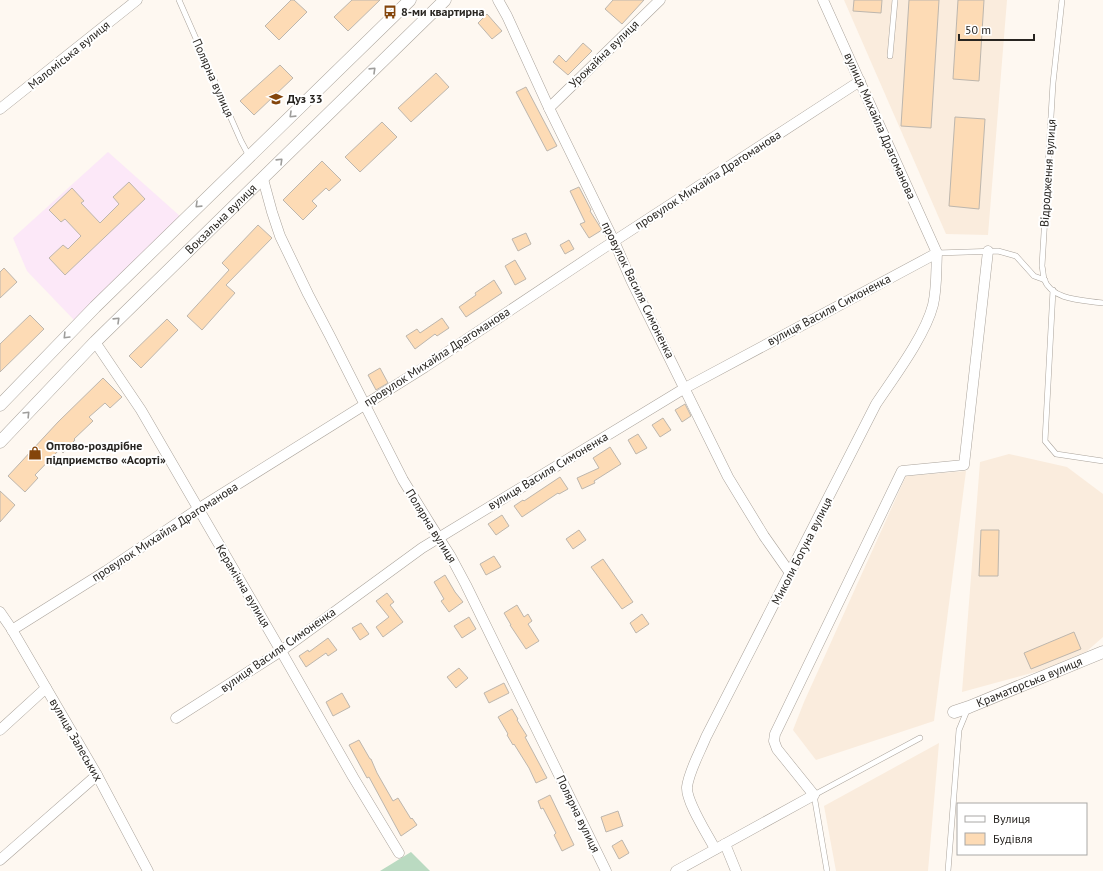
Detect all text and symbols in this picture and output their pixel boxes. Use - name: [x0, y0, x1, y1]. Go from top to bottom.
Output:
- bus stop icon: 8-ми квартирна: [382, 4, 398, 20]
- place label: 8-ми квартирна: [401, 4, 484, 19]
- scale bar: [959, 16, 1034, 42]
- street label: Маломіська вулиця: [25, 17, 113, 92]
- street label: Урожайна вулиця: [566, 17, 642, 91]
- text: 50 m: [965, 22, 991, 37]
- street label: Полярна вулиця: [189, 36, 237, 119]
- street label: вулиця Михайла Драгоманова: [841, 50, 920, 201]
- one-way arrow: [368, 67, 376, 75]
- school or university icon: Дуз 33: [268, 91, 284, 107]
- place label: Дуз 33: [287, 91, 322, 106]
- one-way arrow: [289, 110, 297, 117]
- street label: Відродження вулиця: [1036, 119, 1059, 227]
- street label: провулок Михайла Драгоманова: [632, 127, 784, 233]
- one-way arrow: [275, 159, 283, 166]
- street label: Вокзальна вулиця: [182, 180, 259, 257]
- one-way arrow: [195, 200, 203, 208]
- street label: провулок Василя Симоненка: [599, 219, 678, 361]
- street label: вулиця Василя Симоненка: [764, 271, 893, 348]
- street label: провулок Михайла Драгоманова: [361, 304, 513, 410]
- one-way arrow: [112, 318, 120, 325]
- one-way arrow: [63, 331, 71, 339]
- one-way arrow: [22, 411, 29, 419]
- street label: вулиця Василя Симоненка: [485, 429, 611, 512]
- place label: Оптово-роздрібне підприємство «Асортi»: [46, 438, 166, 467]
- shop icon: Оптово-роздрібне підприємство «Асортi»: [27, 445, 43, 461]
- street label: провулок Михайла Драгоманова: [89, 479, 241, 585]
- street label: Полярна вулиця: [403, 486, 460, 566]
- street label: Миколи Богуна вулиця: [768, 494, 835, 607]
- street label: Керамічна вулиця: [213, 542, 274, 630]
- street label: вулиця Василя Симоненка: [217, 604, 338, 695]
- street label: Краматорська вулиця: [974, 653, 1084, 710]
- street label: вулиця Залеських: [47, 696, 106, 784]
- street label: Полярна вулиця: [553, 773, 604, 855]
- legend: [957, 803, 1087, 855]
- text: Вулиця: [993, 811, 1030, 826]
- text: Будівля: [993, 831, 1032, 846]

